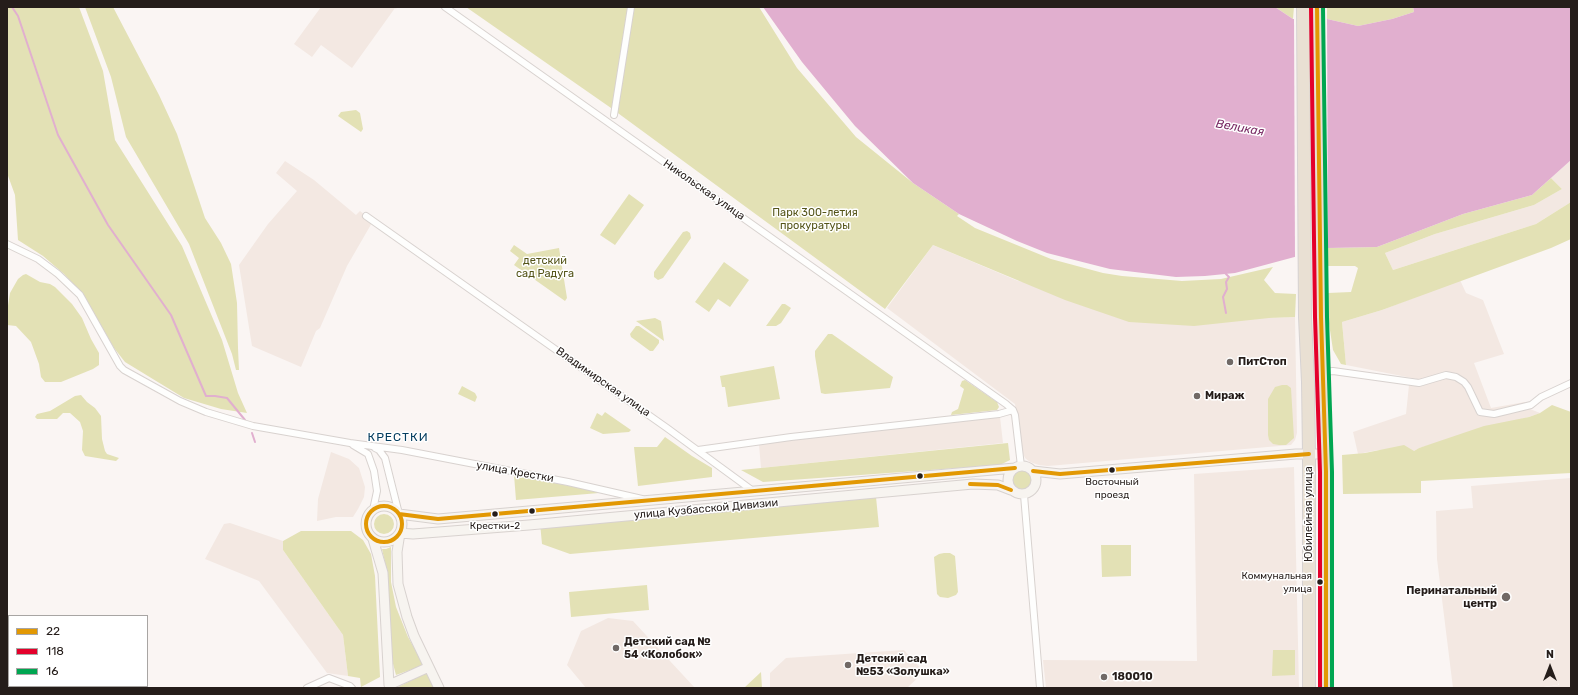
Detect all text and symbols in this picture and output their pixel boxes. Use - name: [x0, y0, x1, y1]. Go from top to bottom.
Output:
- water label: Великая: [1215, 117, 1265, 139]
- street label: Никольская улица: [661, 157, 747, 223]
- park label: Парк 300-летия прокуратуры: [772, 206, 858, 232]
- park label: детский сад Радуга: [516, 254, 574, 280]
- street label: Владимирская улица: [553, 344, 653, 420]
- place label: ПитСтоп: [1238, 355, 1287, 369]
- marker: ПитСтоп: [1225, 357, 1235, 367]
- place label: Мираж: [1205, 389, 1245, 403]
- marker: Мираж: [1192, 391, 1202, 401]
- district label: КРЕСТКИ: [367, 431, 429, 445]
- street label: улица Крестки: [475, 459, 555, 485]
- marker: Восточный проезд: [1107, 465, 1117, 475]
- street label: Юбилейная улица: [1302, 466, 1316, 562]
- unlabelled marker: [915, 471, 925, 481]
- place label: Восточный проезд: [1085, 476, 1139, 500]
- street label: улица Кузбасской Дивизии: [633, 496, 779, 522]
- unlabelled marker: [527, 506, 537, 516]
- marker: Крестки-2: [490, 509, 500, 519]
- place label: Крестки-2: [470, 520, 520, 532]
- place label: Коммунальная улица: [1242, 570, 1312, 594]
- marker: Коммунальная улица: [1315, 577, 1325, 587]
- place label: Перинатальный центр: [1406, 584, 1497, 610]
- marker: Перинатальный центр: [1500, 591, 1512, 603]
- legend: [8, 615, 148, 687]
- text: 22: [46, 624, 60, 638]
- place label: Детский сад № 54 «Колобок»: [624, 635, 711, 661]
- marker: Детский сад № 54 «Колобок»: [611, 643, 621, 653]
- text: 118: [46, 644, 64, 658]
- north arrow: [1530, 647, 1570, 687]
- text: N: [1546, 648, 1554, 661]
- place label: Детский сад №53 «Золушка»: [856, 652, 950, 678]
- marker: Детский сад №53 «Золушка»: [843, 660, 853, 670]
- text: 16: [46, 664, 58, 678]
- place label: 180010: [1112, 670, 1153, 684]
- marker: 180010: [1099, 672, 1109, 682]

